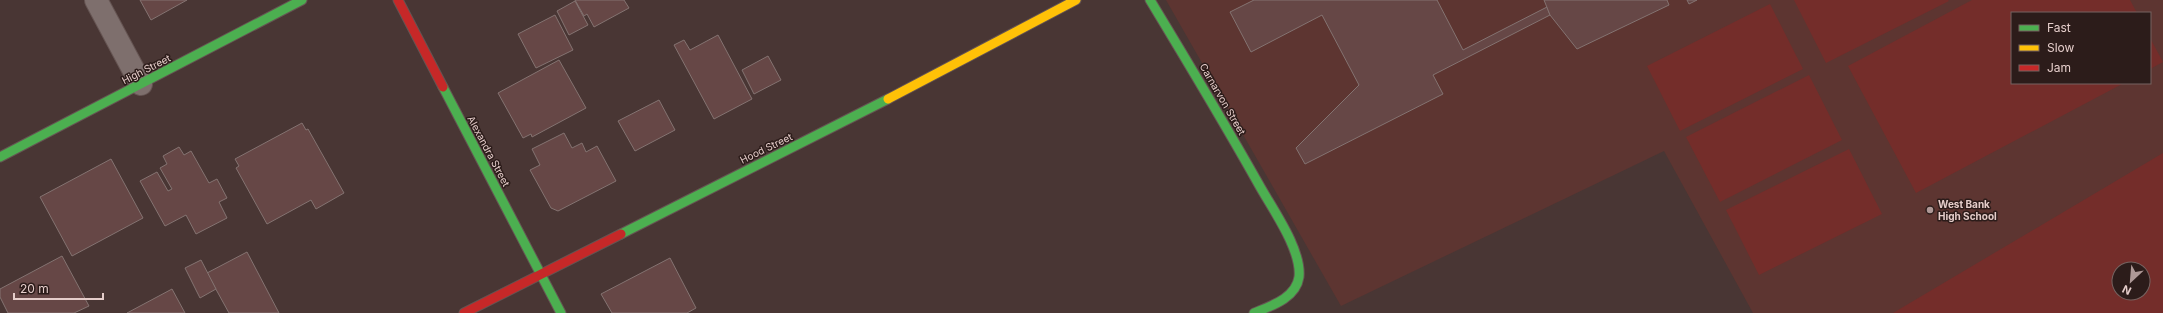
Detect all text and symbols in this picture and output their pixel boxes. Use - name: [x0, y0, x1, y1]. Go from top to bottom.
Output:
- legend: [2011, 12, 2151, 84]
- text: Fast: [2047, 20, 2071, 35]
- text: Slow: [2047, 40, 2075, 55]
- street label: High Street: [120, 51, 173, 86]
- text: Jam: [2047, 60, 2071, 75]
- street label: Carnarvon Street: [1198, 61, 1249, 138]
- street label: Alexandra Street: [465, 114, 513, 189]
- street label: Hood Street: [738, 130, 795, 166]
- place label: West Bank High School: [1938, 198, 1997, 223]
- marker: West Bank High School: [1925, 205, 1935, 215]
- north arrow: [2111, 261, 2151, 301]
- scale bar: [14, 275, 103, 301]
- text: 20 m: [20, 281, 49, 296]
- text: N: [2120, 282, 2133, 298]

